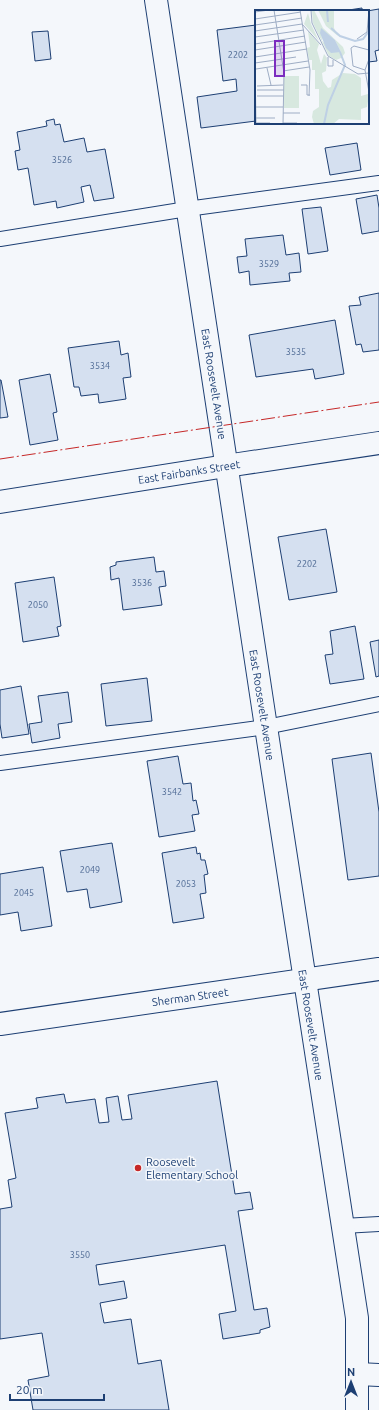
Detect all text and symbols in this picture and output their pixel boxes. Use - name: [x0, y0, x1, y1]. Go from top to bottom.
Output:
- inset map: [255, 10, 369, 124]
- house number: 2202: [228, 50, 248, 60]
- house number: 3526: [52, 155, 72, 165]
- house number: 3529: [259, 259, 279, 269]
- street label: East Roosevelt Avenue: [199, 328, 229, 440]
- house number: 3535: [286, 347, 306, 357]
- house number: 3534: [90, 361, 110, 371]
- street label: East Fairbanks Street: [137, 458, 242, 486]
- house number: 2202: [297, 559, 317, 569]
- house number: 3536: [132, 578, 152, 588]
- house number: 2050: [28, 600, 48, 610]
- street label: East Roosevelt Avenue: [247, 649, 277, 761]
- house number: 3542: [162, 787, 182, 797]
- house number: 2049: [80, 865, 100, 875]
- house number: 2053: [176, 879, 196, 889]
- house number: 2045: [14, 888, 34, 898]
- street label: East Roosevelt Avenue: [296, 969, 326, 1081]
- street label: Sherman Street: [151, 986, 230, 1008]
- place label: Roosevelt Elementary School: [146, 1156, 238, 1181]
- marker: Roosevelt Elementary School: [133, 1163, 143, 1173]
- house number: 3550: [70, 1250, 90, 1260]
- north arrow: [331, 1362, 371, 1402]
- text: N: [347, 1366, 355, 1378]
- scale bar: [10, 1376, 104, 1402]
- text: 20 m: [16, 1383, 43, 1396]

